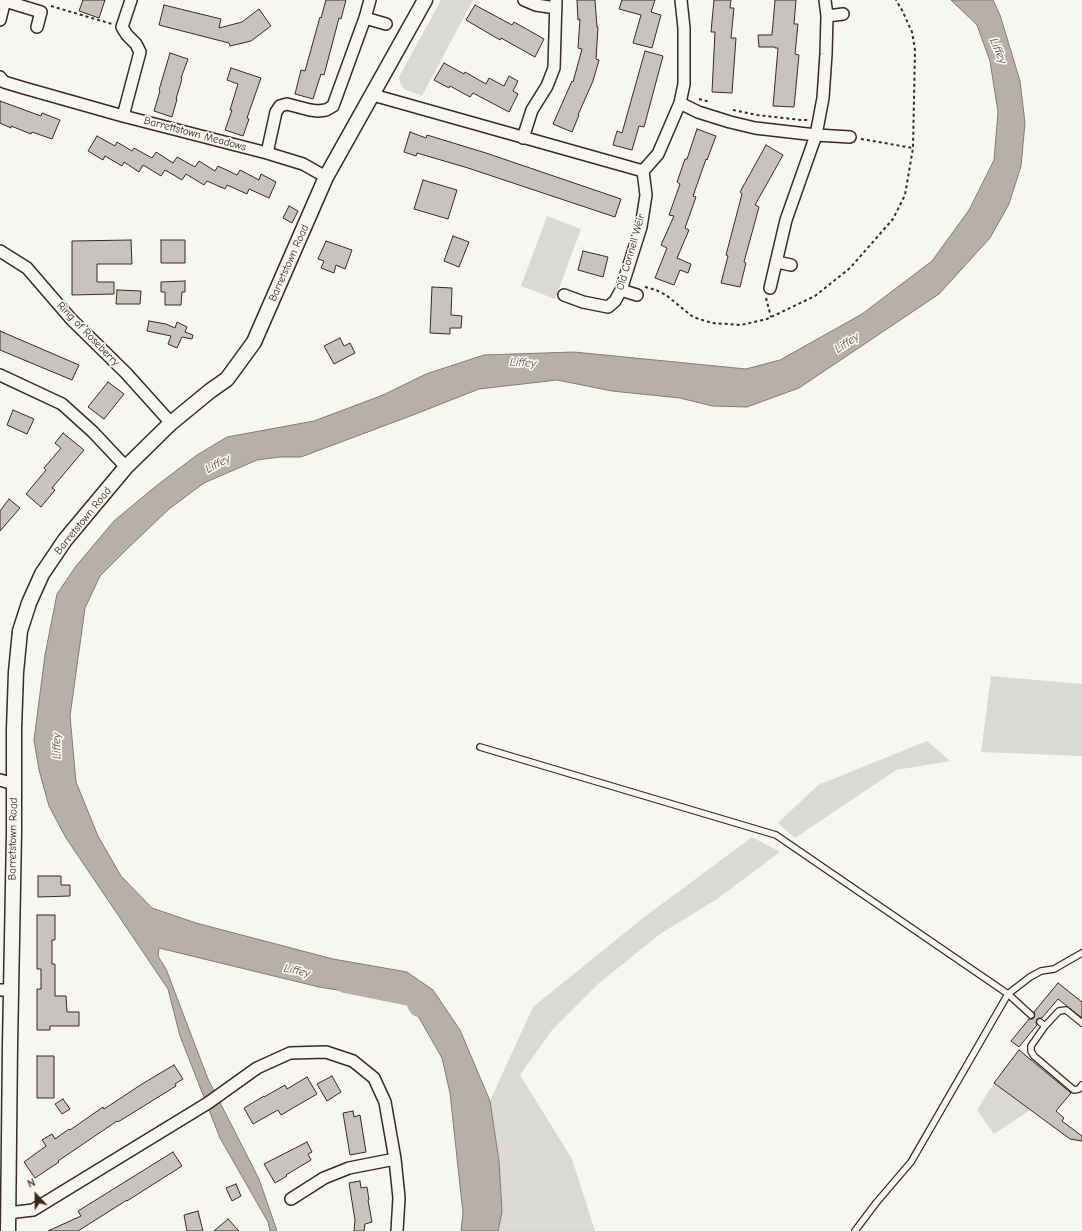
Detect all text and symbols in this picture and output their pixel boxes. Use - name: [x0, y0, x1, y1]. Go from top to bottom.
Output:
- water label: Liffey: [986, 36, 1010, 66]
- street label: Barrettstown Meadows: [142, 114, 248, 154]
- street label: Old Connell Weir: [614, 212, 648, 292]
- street label: Barretstown Road: [266, 222, 312, 304]
- street label: Ring of Roseberry: [54, 299, 122, 369]
- water label: Liffey: [832, 330, 862, 356]
- water label: Liffey: [509, 355, 537, 371]
- water label: Liffey: [203, 451, 233, 477]
- street label: Barretstown Road: [52, 485, 114, 557]
- water label: Liffey: [50, 733, 64, 759]
- street label: Barretstown Road: [6, 797, 20, 881]
- water label: Liffey: [282, 961, 312, 981]
- north arrow: [16, 1175, 56, 1215]
- text: N: [26, 1176, 37, 1191]

